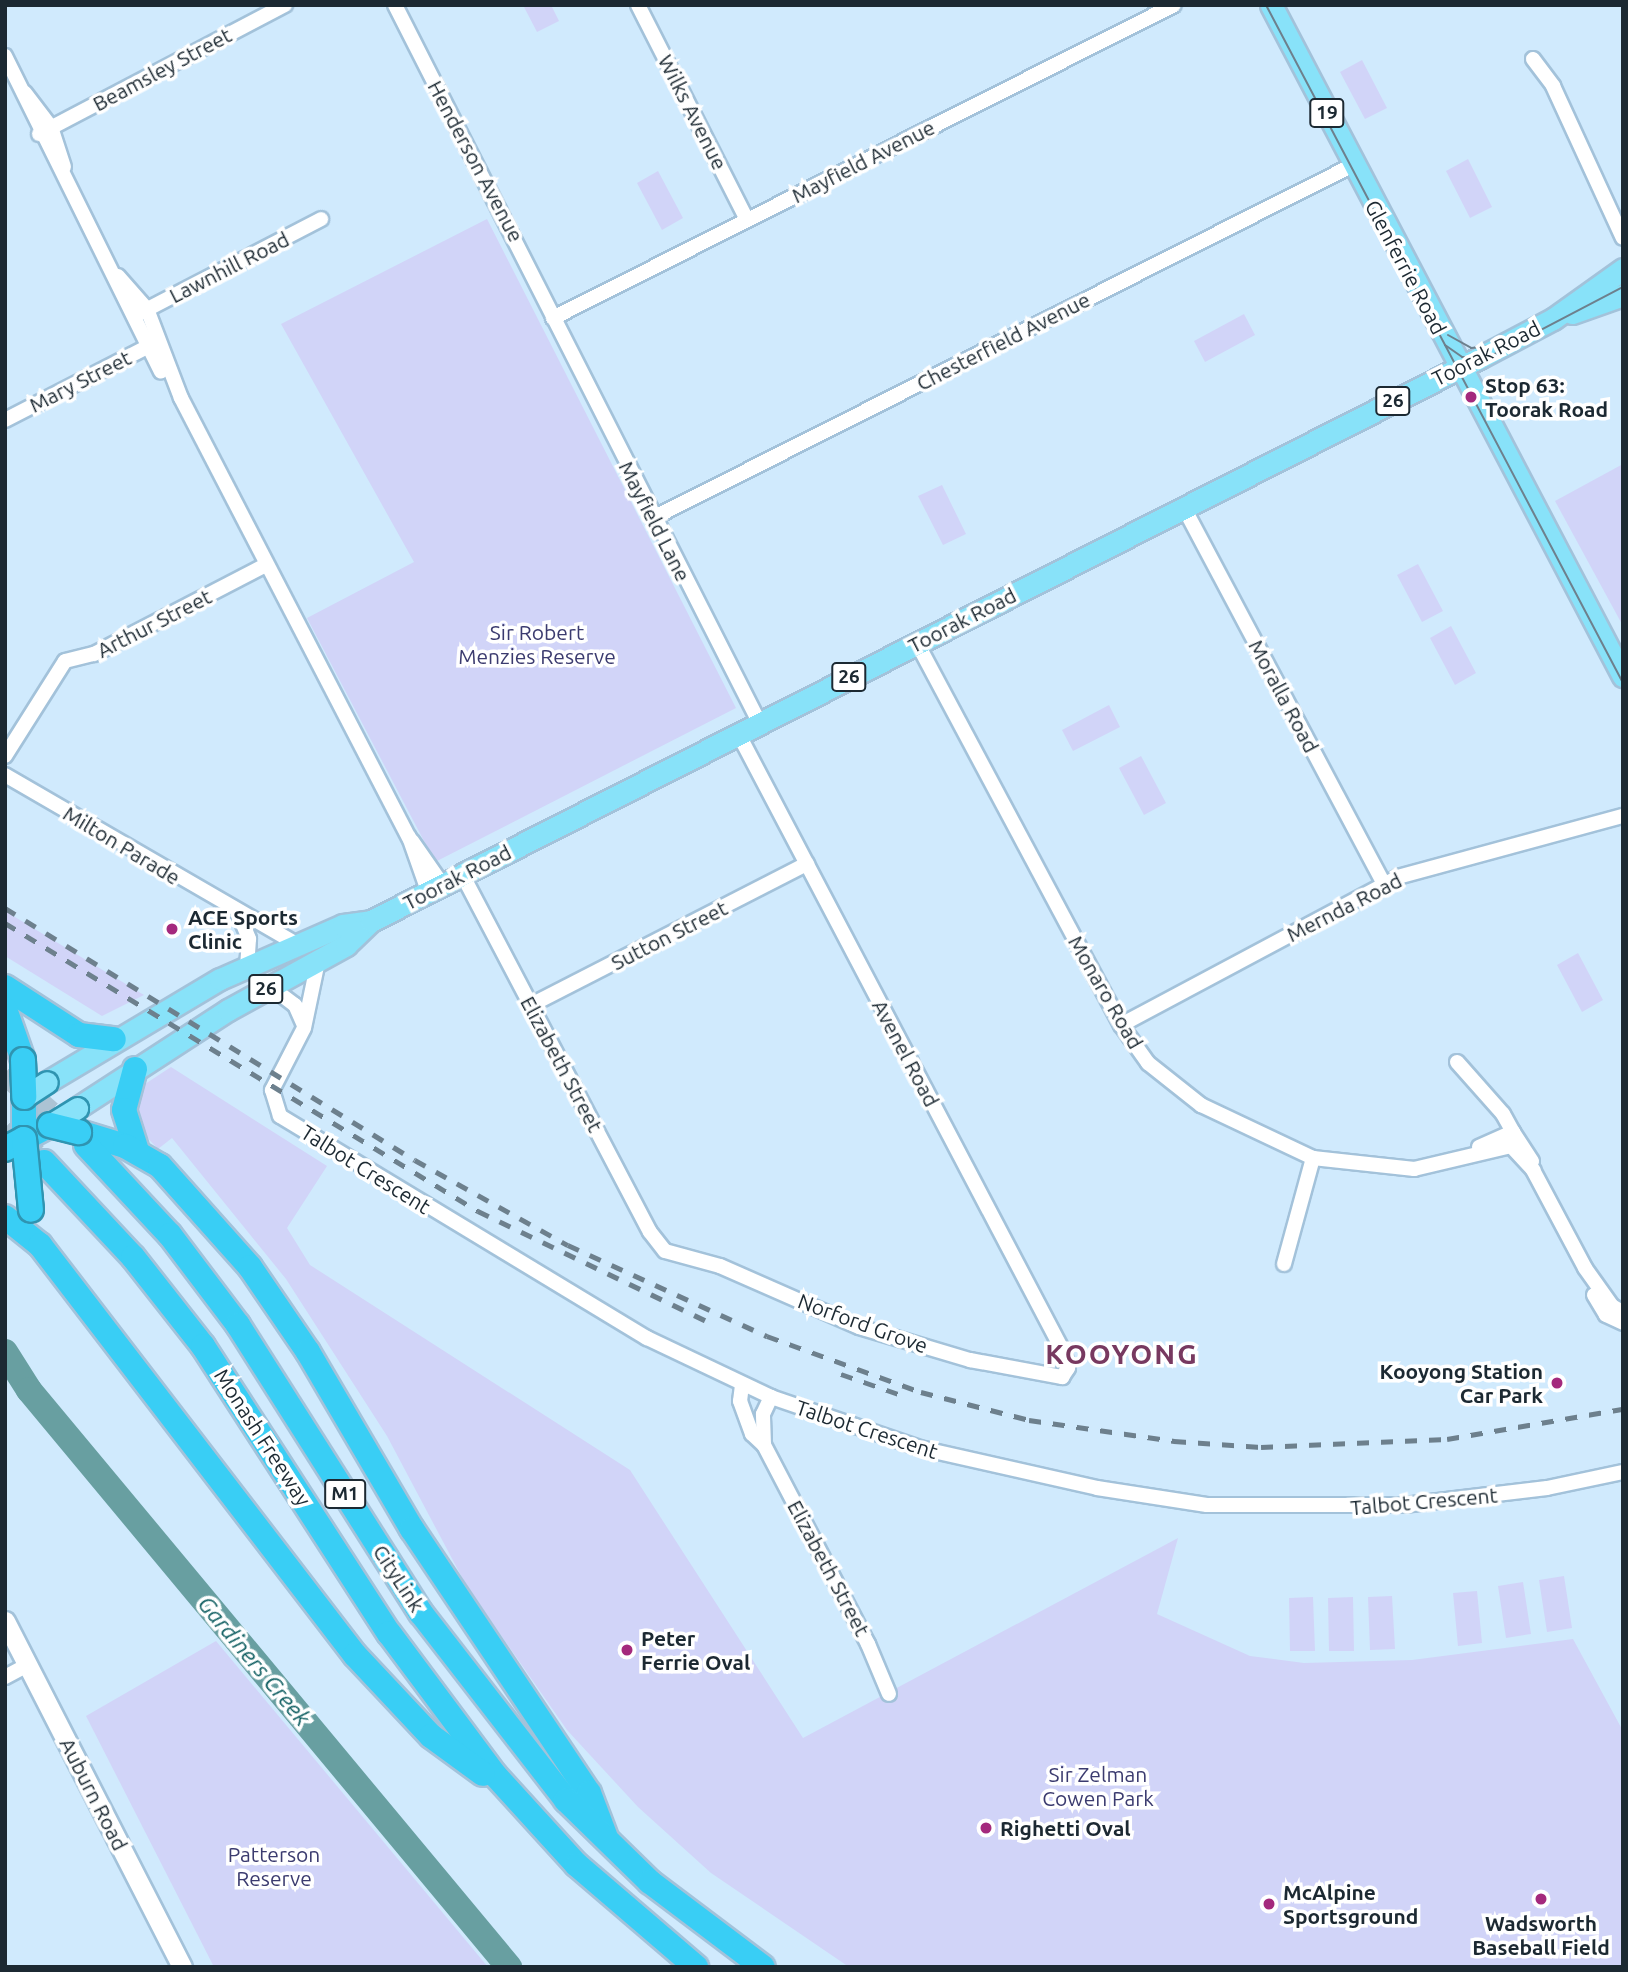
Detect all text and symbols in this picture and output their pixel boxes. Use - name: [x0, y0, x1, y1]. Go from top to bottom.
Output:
- street label: Beamsley Street: [88, 22, 236, 116]
- street label: Wilks Avenue: [653, 50, 733, 174]
- street label: Henderson Avenue: [423, 76, 529, 246]
- road number: 19: [1308, 97, 1346, 128]
- street label: Mayfield Avenue: [787, 114, 939, 208]
- street label: Glenferrie Road: [1360, 196, 1452, 338]
- street label: Lawnhill Road: [165, 226, 293, 308]
- street label: Chesterfield Avenue: [912, 286, 1094, 396]
- street label: Toorak Road: [1428, 315, 1544, 391]
- street label: Mary Street: [25, 345, 135, 417]
- place label: Stop 63: Toorak Road: [1485, 372, 1608, 422]
- road number: 26: [1374, 386, 1412, 416]
- marker: Stop 63: Toorak Road: [1463, 389, 1479, 405]
- street label: Mayfield Lane: [614, 457, 696, 585]
- street label: Toorak Road: [904, 582, 1020, 658]
- street label: Arthur Street: [92, 583, 216, 663]
- park label: Sir Robert Menzies Reserve: [458, 619, 616, 669]
- street label: Moralla Road: [1244, 635, 1324, 757]
- road number: 26: [830, 662, 868, 692]
- street label: Milton Parade: [59, 800, 185, 890]
- street label: Toorak Road: [399, 839, 515, 915]
- street label: Mernda Road: [1282, 867, 1406, 947]
- street label: Sutton Street: [607, 895, 731, 975]
- place label: ACE Sports Clinic: [188, 904, 298, 954]
- marker: ACE Sports Clinic: [162, 919, 182, 939]
- street label: Monaro Road: [1063, 931, 1149, 1053]
- road number: 26: [247, 973, 285, 1004]
- street label: Elizabeth Street: [516, 992, 608, 1136]
- street label: Avenel Road: [867, 995, 945, 1111]
- street label: Talbot Crescent: [297, 1119, 435, 1219]
- street label: Norford Grove: [795, 1288, 931, 1358]
- district label: KOOYONG: [1046, 1337, 1198, 1371]
- place label: Kooyong Station Car Park: [1380, 1358, 1543, 1408]
- street label: Monash Freeway: [209, 1364, 317, 1510]
- marker: Kooyong Station Car Park: [1549, 1375, 1565, 1391]
- street label: Talbot Crescent: [793, 1394, 941, 1464]
- road number: M1: [324, 1478, 366, 1510]
- street label: Talbot Crescent: [1349, 1482, 1499, 1520]
- street label: Elizabeth Street: [783, 1496, 875, 1640]
- street label: CityLink: [368, 1540, 430, 1616]
- water label: Gardiners Creek: [192, 1590, 316, 1732]
- place label: Peter Ferrie Oval: [641, 1625, 750, 1675]
- marker: Peter Ferrie Oval: [619, 1642, 635, 1658]
- street label: Auburn Road: [55, 1733, 133, 1855]
- park label: Sir Zelman Cowen Park: [1042, 1761, 1154, 1811]
- place label: Righetti Oval: [1000, 1815, 1131, 1841]
- marker: Righetti Oval: [978, 1820, 994, 1836]
- park label: Patterson Reserve: [228, 1841, 320, 1891]
- place label: McAlpine Sportsground: [1283, 1879, 1418, 1929]
- marker: Wadsworth Baseball Field: [1533, 1891, 1549, 1907]
- marker: McAlpine Sportsground: [1261, 1896, 1277, 1912]
- place label: Wadsworth Baseball Field: [1472, 1910, 1610, 1960]

